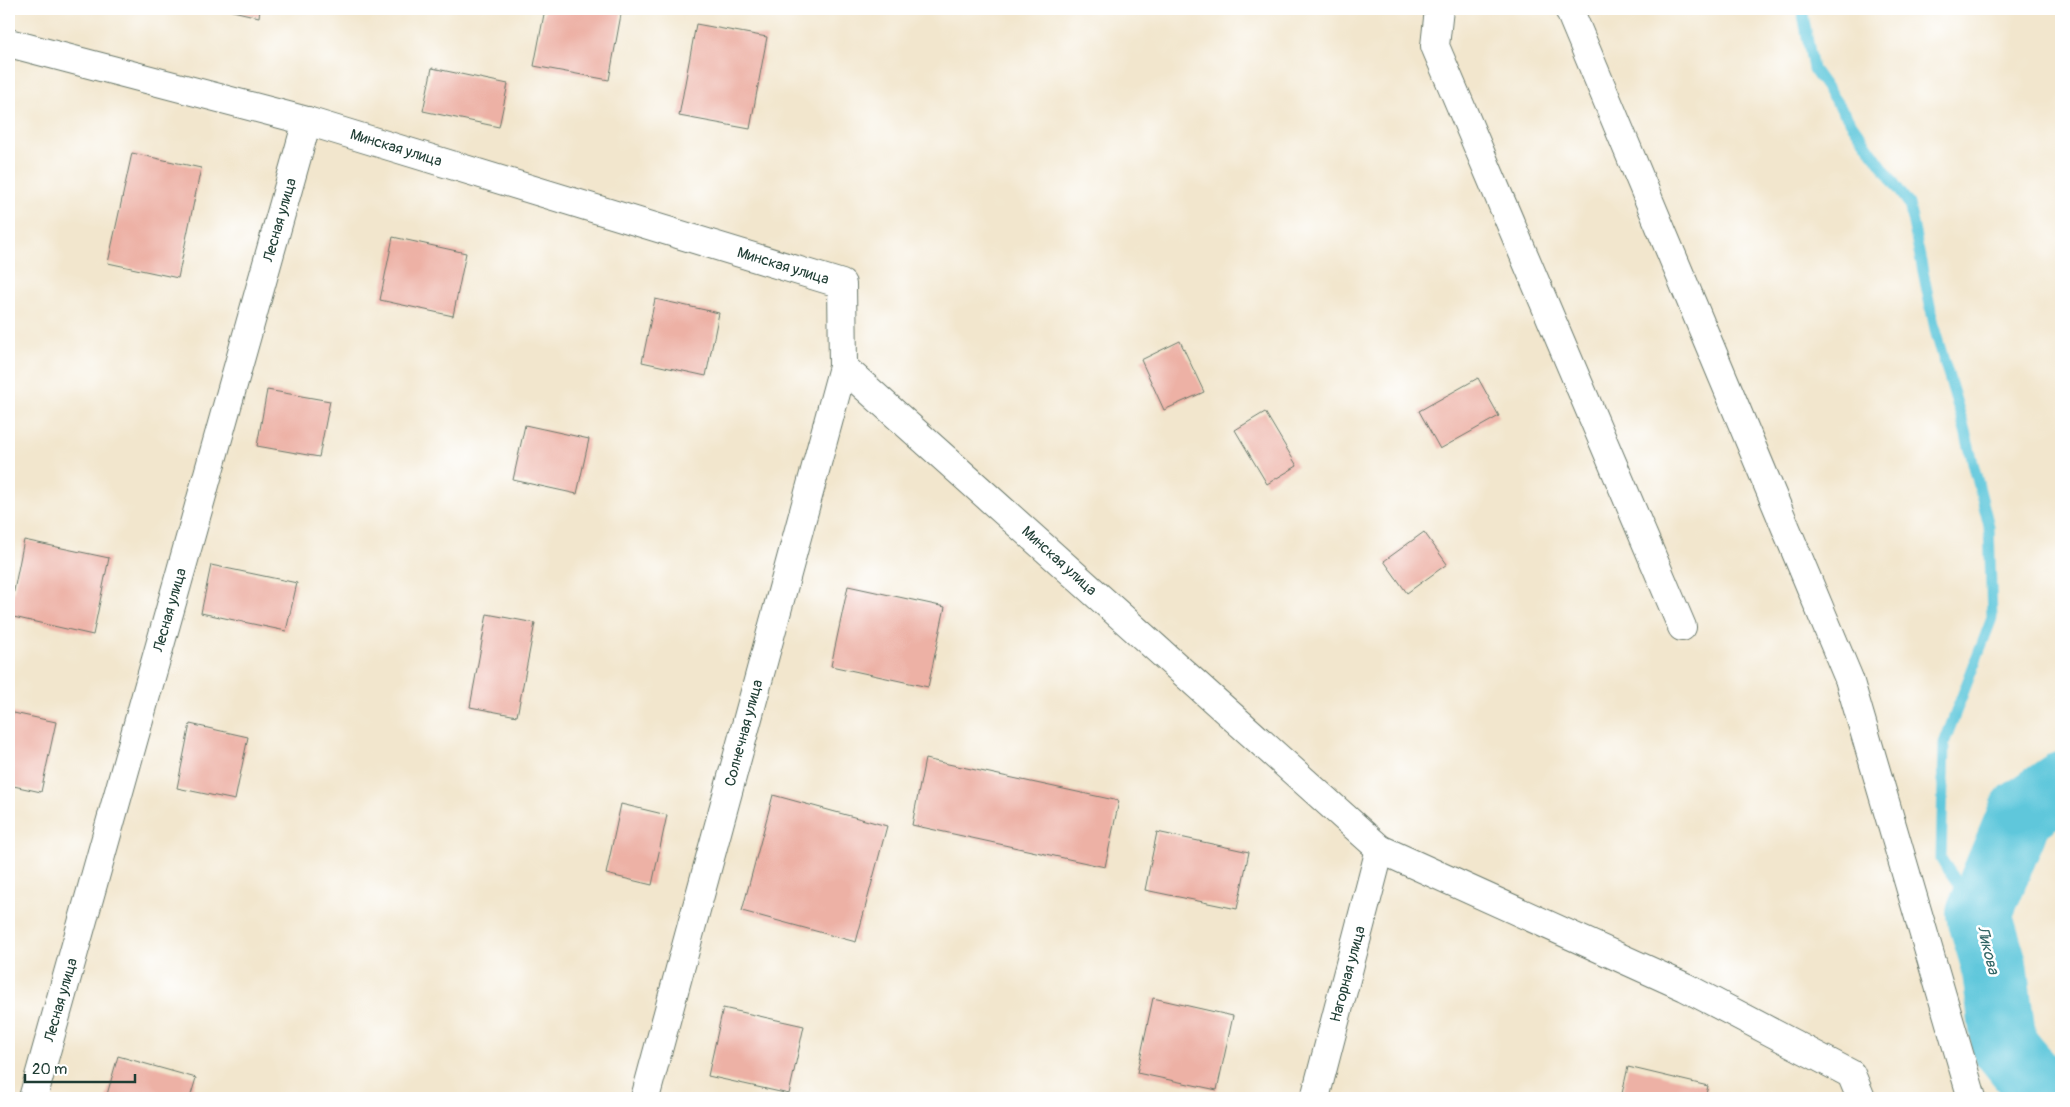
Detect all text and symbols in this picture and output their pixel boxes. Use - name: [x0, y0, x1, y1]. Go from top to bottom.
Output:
- street label: Минская улица: [348, 125, 444, 171]
- street label: Лесная улица: [259, 176, 301, 265]
- street label: Минская улица: [735, 243, 831, 289]
- street label: Минская улица: [1017, 522, 1101, 600]
- street label: Лесная улица: [149, 566, 191, 655]
- street label: Солнечная улица: [721, 678, 767, 788]
- street label: Нагорная улица: [1326, 924, 1370, 1024]
- water label: Ликова: [1972, 924, 2004, 978]
- street label: Лесная улица: [40, 956, 82, 1045]
- scale bar: [25, 1052, 135, 1084]
- text: 20 m: [32, 1060, 67, 1079]

